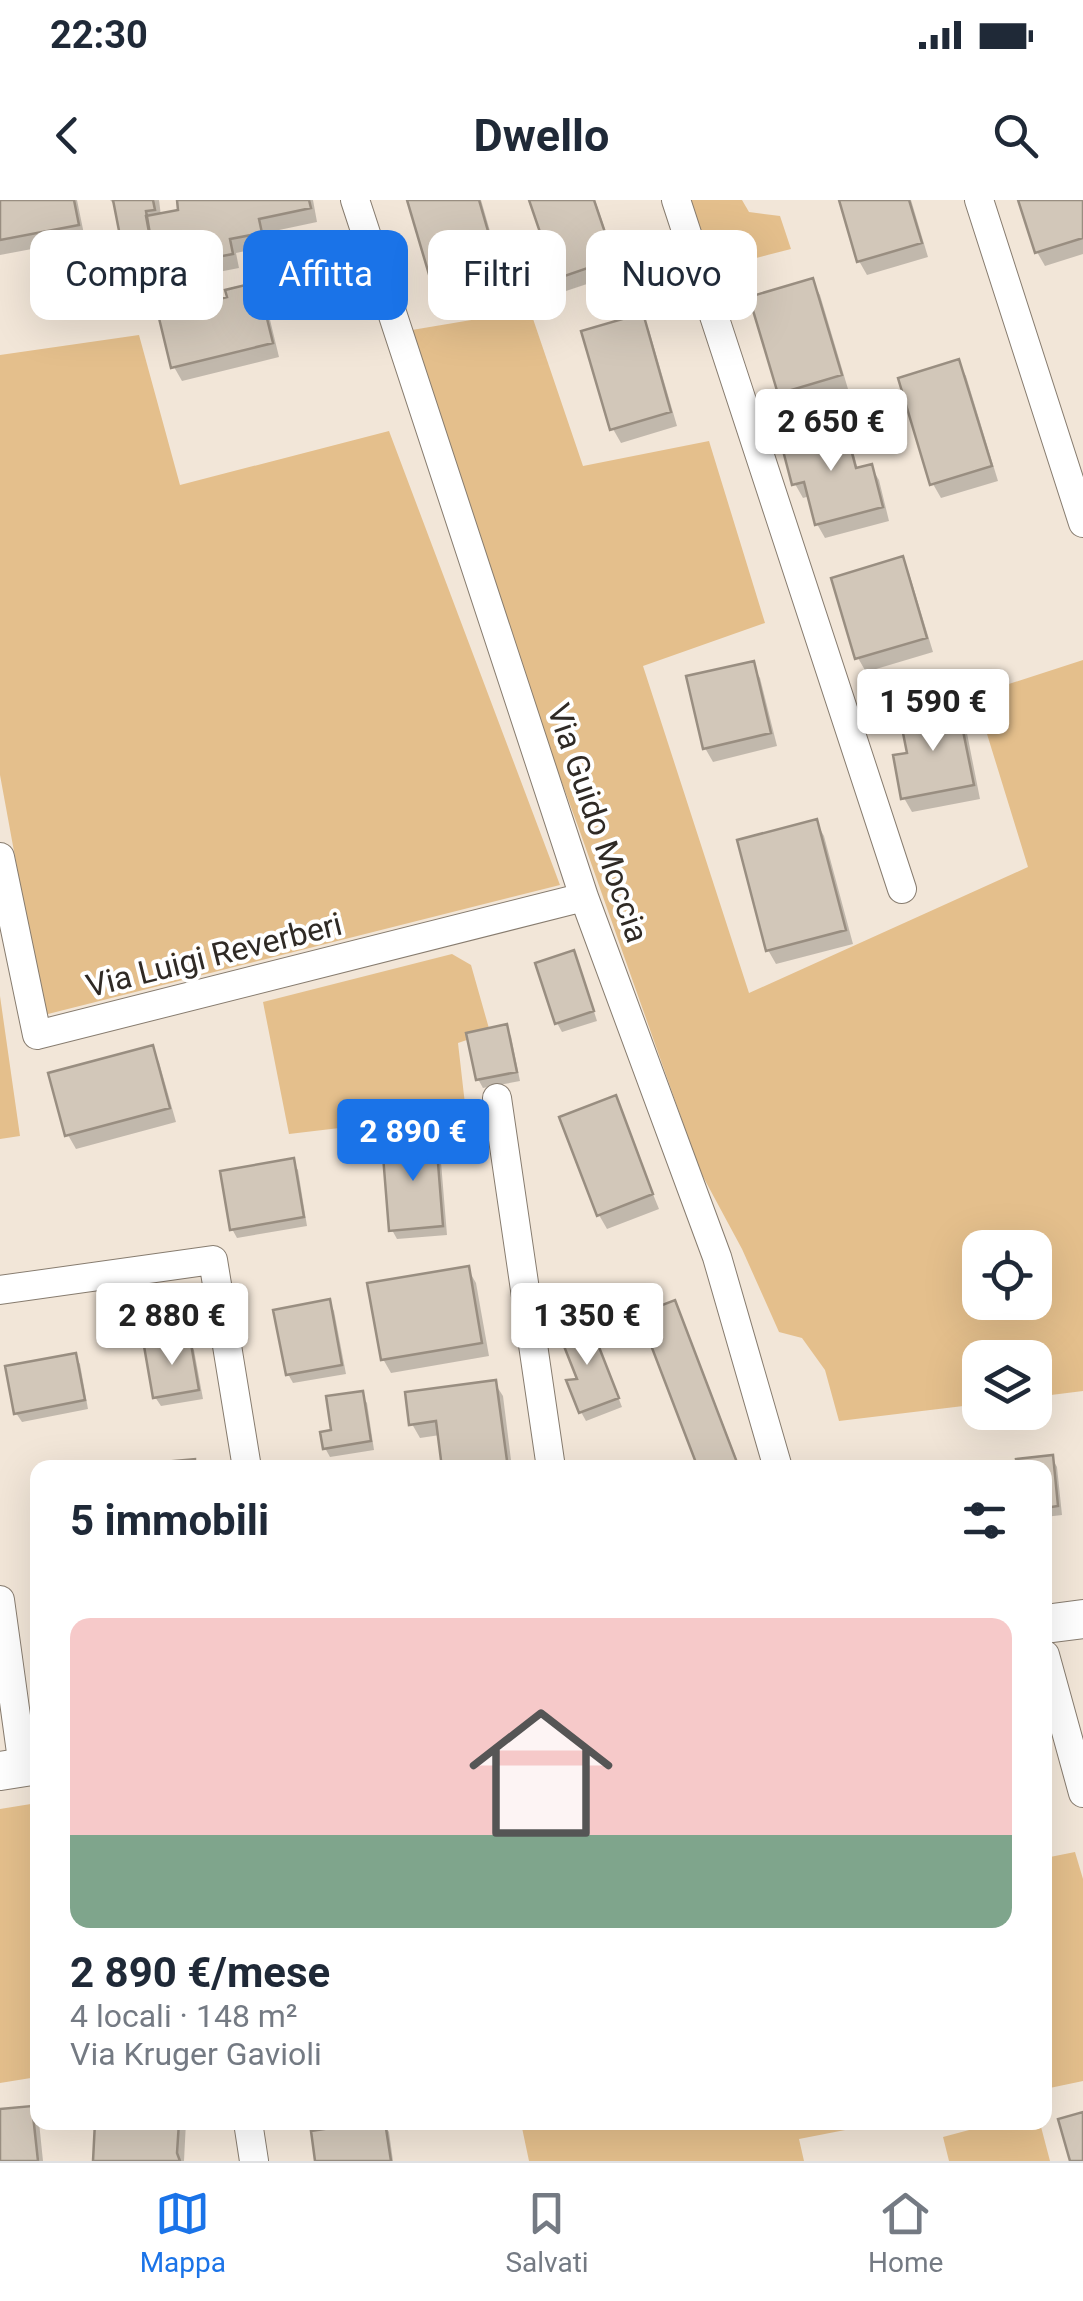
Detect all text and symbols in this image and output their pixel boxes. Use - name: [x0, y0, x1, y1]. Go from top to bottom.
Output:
- text: 22:30: [50, 13, 148, 57]
- icon: back: [40, 108, 95, 163]
- icon: search: [988, 108, 1043, 163]
- text: Dwello: [474, 109, 609, 162]
- chip: Compra: [30, 230, 223, 320]
- chip: Affitta: [243, 230, 408, 320]
- chip: Filtri: [428, 230, 566, 320]
- chip: Nuovo: [586, 230, 757, 320]
- pin: 2 650 €: [739, 389, 923, 474]
- text: 2 650 €: [777, 402, 885, 440]
- pin: 1 590 €: [841, 669, 1025, 754]
- text: 1 590 €: [879, 682, 987, 720]
- street label: Via Guido Moccia: [539, 699, 657, 947]
- street label: Via Luigi Reverberi: [82, 905, 346, 1005]
- pin: 2 890 €: [321, 1099, 505, 1184]
- text: 2 890 €: [359, 1112, 467, 1150]
- map controls: [962, 1230, 1052, 1430]
- button: locate: [962, 1230, 1052, 1320]
- pin: 2 880 €: [80, 1283, 264, 1368]
- pin: 1 350 €: [495, 1283, 679, 1368]
- text: 2 880 €: [118, 1296, 226, 1334]
- text: 1 350 €: [533, 1296, 641, 1334]
- button: layers: [962, 1340, 1052, 1430]
- icon: filters: [957, 1493, 1012, 1548]
- text: 5 immobili: [70, 1496, 269, 1545]
- icon: home: [451, 1683, 631, 1863]
- text: 2 890 €/mese: [70, 1948, 330, 1997]
- text: 4 locali · 148 m²: [70, 1997, 298, 2035]
- text: Via Kruger Gavioli: [70, 2035, 322, 2073]
- tab: Mappa: [140, 2186, 226, 2279]
- tab: Salvati: [505, 2186, 589, 2279]
- tab: Home: [868, 2186, 943, 2279]

